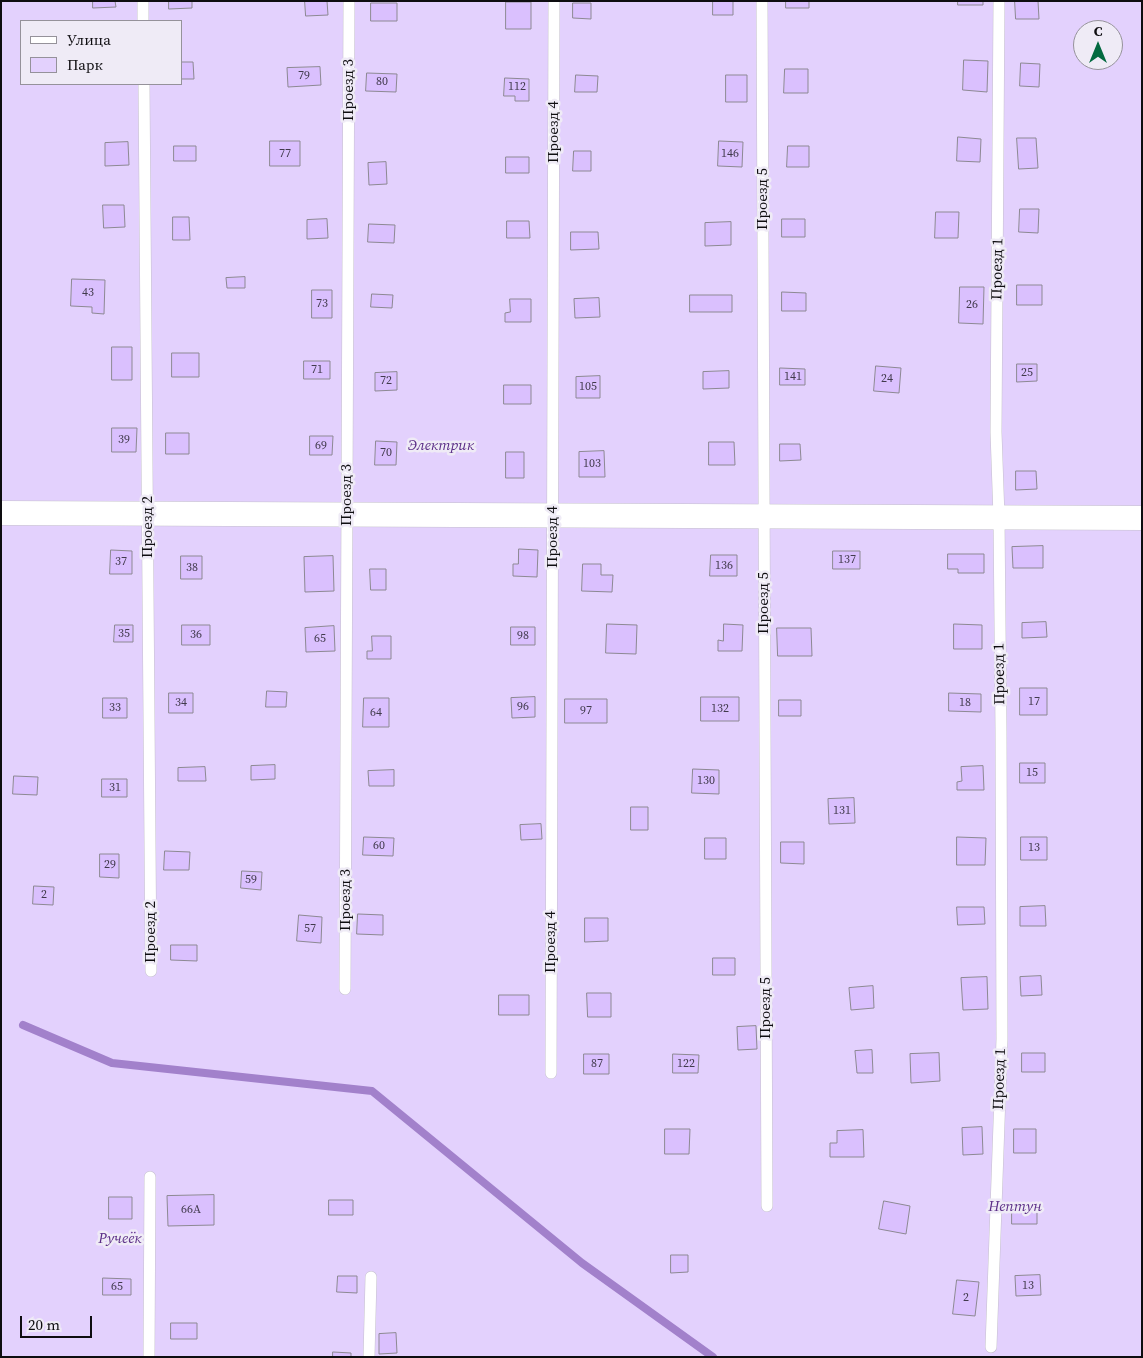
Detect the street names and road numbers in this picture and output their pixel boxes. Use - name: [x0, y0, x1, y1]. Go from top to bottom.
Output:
- street label: Проезд 3: [340, 59, 358, 121]
- street label: Проезд 4: [545, 101, 563, 163]
- street label: Проезд 5: [754, 168, 772, 230]
- street label: Проезд 1: [988, 238, 1008, 300]
- street label: Проезд 3: [338, 464, 356, 526]
- street label: Проезд 2: [139, 496, 157, 558]
- street label: Проезд 4: [544, 506, 562, 568]
- street label: Проезд 5: [755, 572, 773, 634]
- street label: Проезд 1: [990, 643, 1010, 705]
- street label: Проезд 3: [337, 869, 355, 931]
- street label: Проезд 2: [142, 901, 160, 963]
- street label: Проезд 4: [542, 911, 560, 973]
- street label: Проезд 5: [757, 977, 775, 1039]
- street label: Проезд 1: [990, 1048, 1010, 1110]

